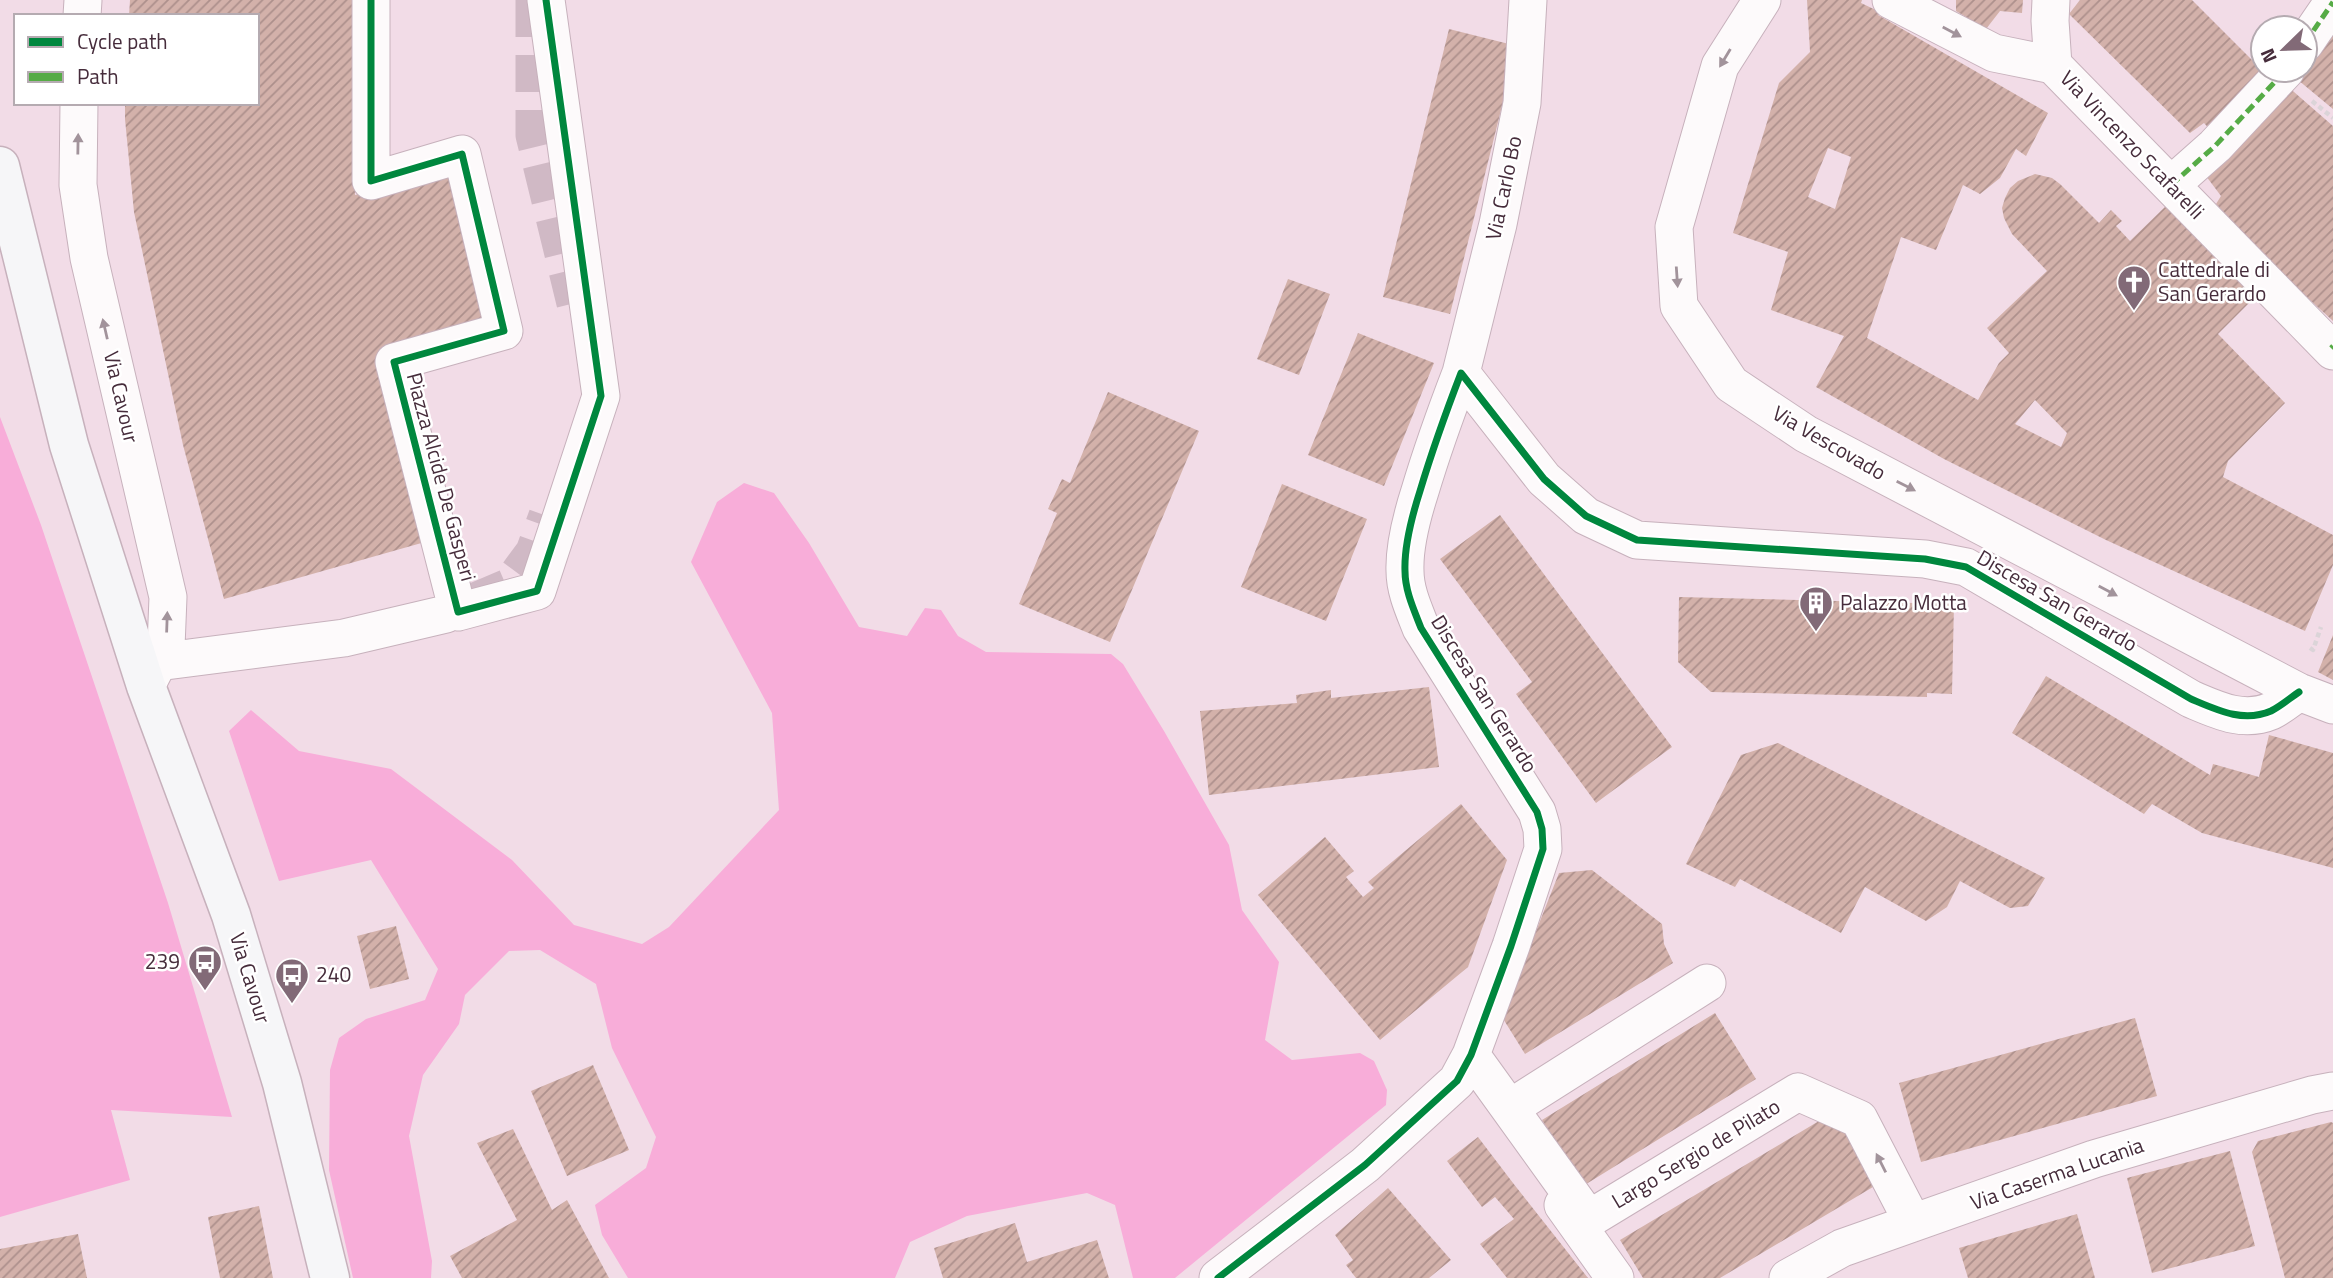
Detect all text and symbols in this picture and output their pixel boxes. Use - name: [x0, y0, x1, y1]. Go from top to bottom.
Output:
- legend: [14, 14, 259, 105]
- north arrow: [2249, 14, 2319, 84]
- text: Cycle path: [77, 25, 168, 57]
- one-way arrow: [1942, 26, 1962, 37]
- text: N: [2252, 44, 2284, 68]
- one-way arrow: [1719, 48, 1732, 67]
- text: Path: [77, 60, 119, 92]
- street label: Via Vincenzo Scafarelli: [2053, 62, 2213, 226]
- one-way arrow: [73, 133, 84, 155]
- street label: Via Carlo Bo: [1476, 133, 1530, 243]
- place label: Cattedrale di San Gerardo: [2158, 253, 2270, 309]
- church icon: Cattedrale di San Gerardo: [2115, 263, 2153, 312]
- one-way arrow: [1672, 266, 1683, 288]
- one-way arrow: [99, 318, 110, 340]
- street label: Via Cavour: [96, 348, 148, 446]
- street label: Piazza Alcide De Gasperi: [399, 369, 485, 585]
- street label: Via Vescovado: [1767, 397, 1892, 488]
- one-way arrow: [1896, 481, 1916, 492]
- street label: Discesa San Gerardo: [1971, 541, 2144, 659]
- building icon: Palazzo Motta: [1797, 584, 1835, 633]
- place label: Palazzo Motta: [1840, 586, 1967, 618]
- one-way arrow: [2098, 586, 2118, 597]
- street label: Discesa San Gerardo: [1423, 608, 1546, 779]
- one-way arrow: [161, 611, 173, 633]
- street label: Via Cavour: [222, 928, 280, 1027]
- bus stop icon: 239: [186, 943, 224, 992]
- place label: 239: [145, 945, 180, 977]
- bus stop icon: 240: [273, 956, 311, 1005]
- place label: 240: [316, 958, 351, 990]
- street label: Largo Sergio de Pilato: [1605, 1090, 1786, 1216]
- street label: Via Caserma Lucania: [1966, 1128, 2148, 1218]
- one-way arrow: [1876, 1153, 1887, 1173]

